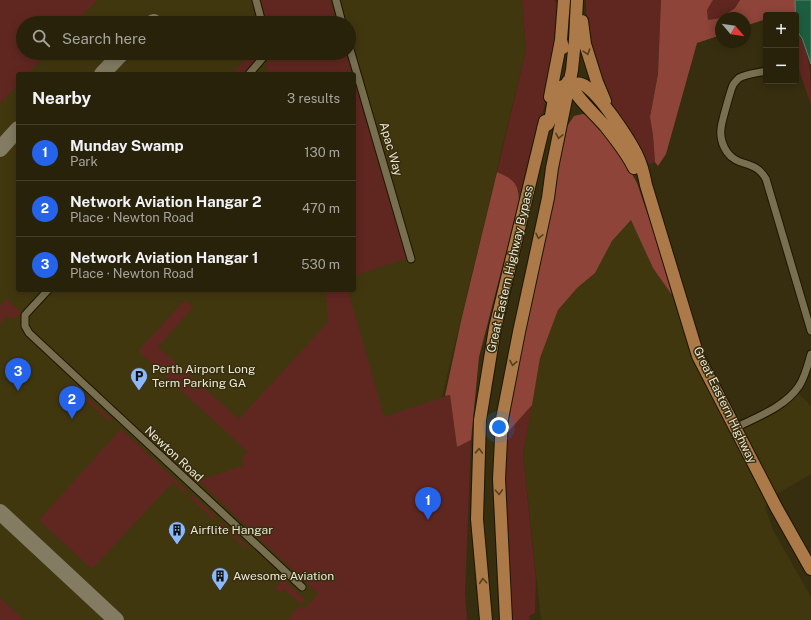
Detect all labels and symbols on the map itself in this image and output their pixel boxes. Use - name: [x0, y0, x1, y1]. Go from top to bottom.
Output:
- north arrow: [715, 12, 751, 48]
- one-way arrow: [582, 49, 591, 56]
- street label: Apac Way: [377, 121, 405, 178]
- one-way arrow: [556, 133, 564, 139]
- street label: Great Eastern Highway Bypass: [484, 184, 536, 354]
- one-way arrow: [536, 233, 544, 239]
- street label: Great Eastern Highway: [691, 344, 760, 466]
- pin: 3: [5, 358, 31, 391]
- one-way arrow: [509, 360, 517, 366]
- place label: Perth Airport Long Term Parking GA: [152, 362, 256, 390]
- parking icon: Perth Airport Long Term Parking GA: [129, 366, 149, 391]
- pin: 2: [59, 386, 85, 419]
- your location: [489, 417, 509, 437]
- street label: Newton Road: [142, 423, 206, 485]
- one-way arrow: [475, 448, 484, 454]
- pin: 1: [415, 487, 441, 520]
- one-way arrow: [495, 489, 504, 495]
- building icon: Airflite Hangar: [167, 520, 187, 545]
- place label: Airflite Hangar: [190, 523, 273, 537]
- building icon: Awesome Aviation: [210, 566, 230, 591]
- place label: Awesome Aviation: [233, 569, 334, 583]
- one-way arrow: [478, 578, 487, 584]

